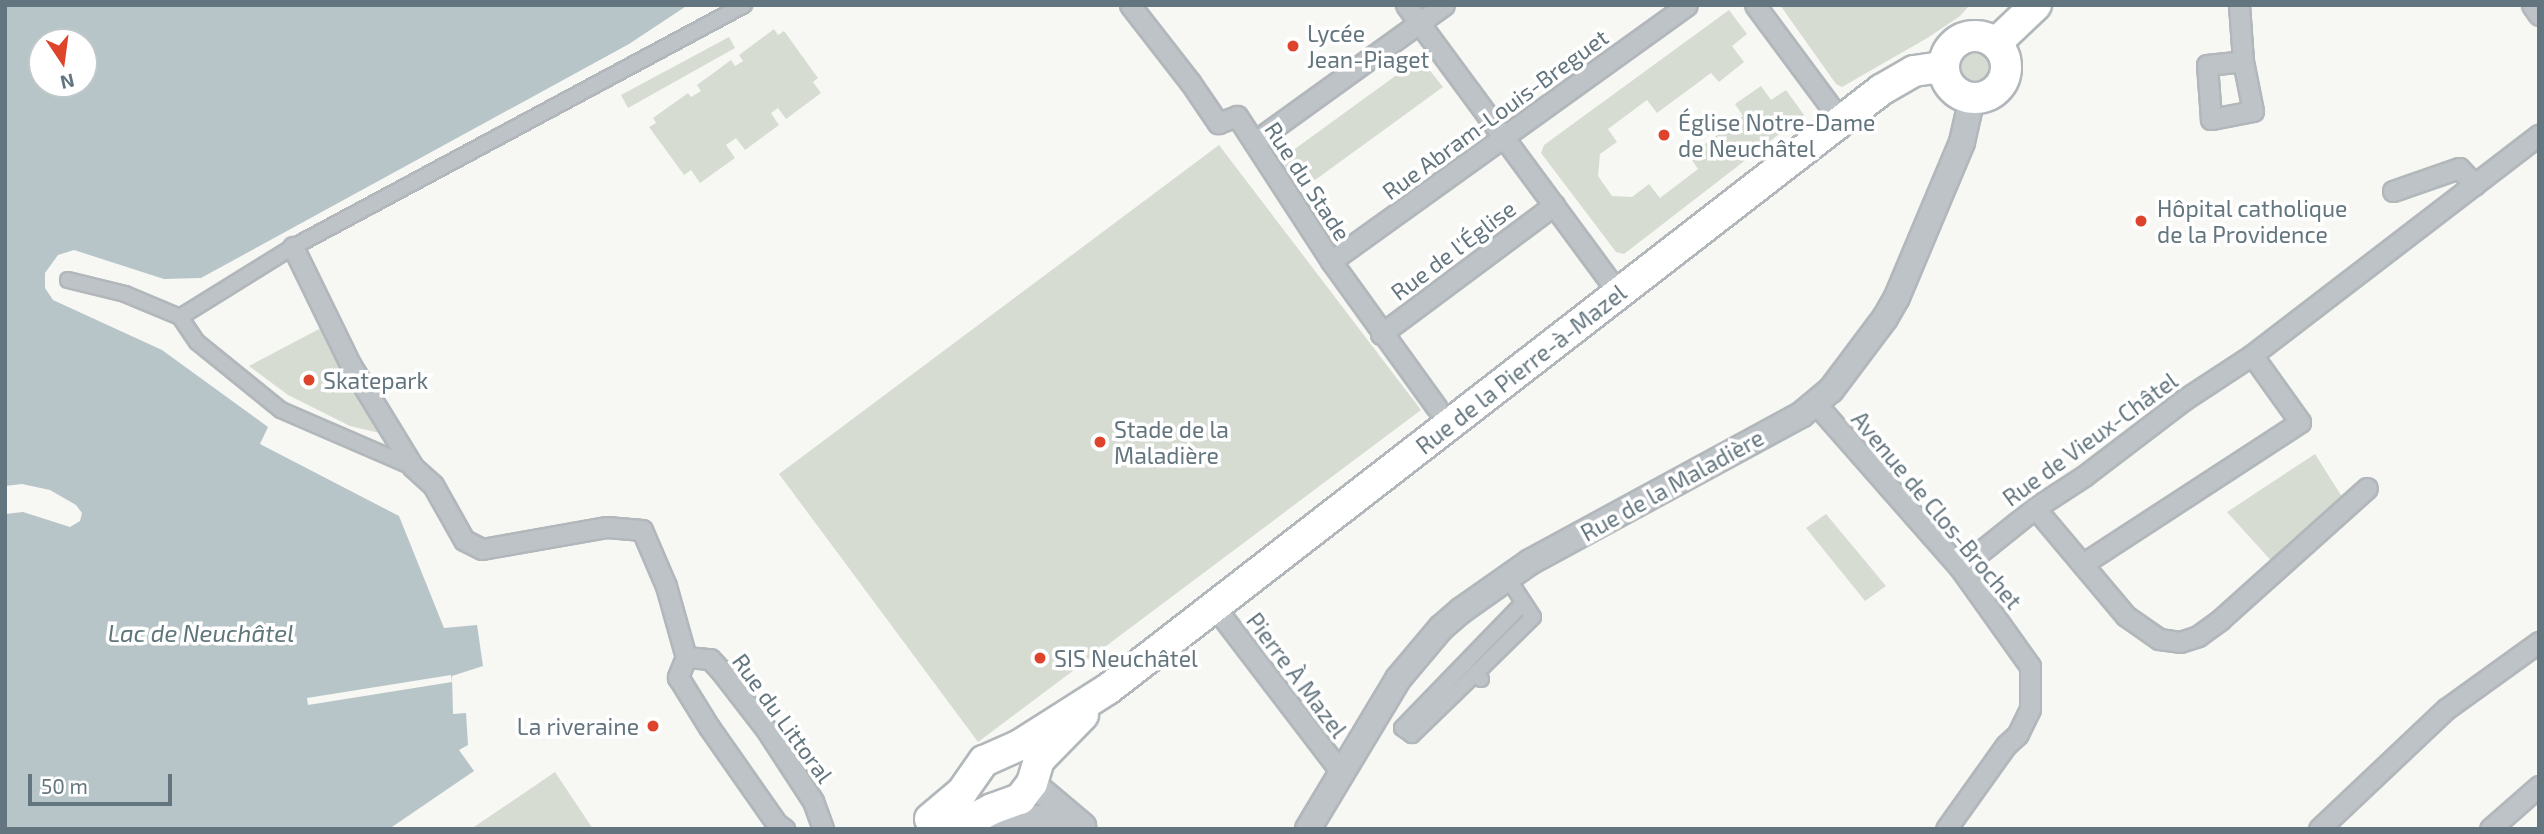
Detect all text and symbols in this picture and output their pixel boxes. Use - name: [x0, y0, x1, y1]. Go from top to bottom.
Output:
- place label: Lycée Jean-Piaget: [1307, 19, 1429, 73]
- street label: Rue Abram-Louis-Breguet: [1377, 23, 1613, 205]
- north arrow: [28, 28, 98, 98]
- marker: Lycée Jean-Piaget: [1285, 38, 1301, 54]
- text: N: [58, 69, 77, 95]
- place label: Église Notre-Dame de Neuchâtel: [1678, 108, 1875, 162]
- street label: Rue du Stade: [1259, 116, 1357, 246]
- marker: Église Notre-Dame de Neuchâtel: [1656, 127, 1672, 143]
- street label: Rue de l'Église: [1385, 194, 1521, 306]
- place label: Hôpital catholique de la Providence: [2157, 194, 2348, 248]
- marker: Hôpital catholique de la Providence: [2131, 211, 2151, 231]
- street label: Rue de la Pierre-à-Mazel: [1410, 278, 1632, 460]
- place label: Skatepark: [323, 366, 428, 394]
- street label: Rue de Vieux-Châtel: [1997, 366, 2183, 512]
- marker: Skatepark: [301, 372, 317, 388]
- street label: Avenue de Clos-Brochet: [1846, 405, 2028, 615]
- place label: Stade de la Maladière: [1114, 415, 1229, 469]
- street label: Rue de la Maladière: [1576, 423, 1768, 547]
- marker: Stade de la Maladière: [1092, 434, 1108, 450]
- street label: Pierre À Mazel: [1241, 607, 1353, 743]
- water label: Lac de Neuchâtel: [108, 619, 294, 647]
- place label: SIS Neuchâtel: [1054, 644, 1198, 672]
- street label: Rue du Littoral: [727, 648, 839, 788]
- marker: SIS Neuchâtel: [1032, 650, 1048, 666]
- place label: La riveraine: [517, 712, 639, 740]
- marker: La riveraine: [645, 718, 661, 734]
- scale bar: [32, 760, 175, 804]
- text: 50 m: [41, 773, 88, 798]

